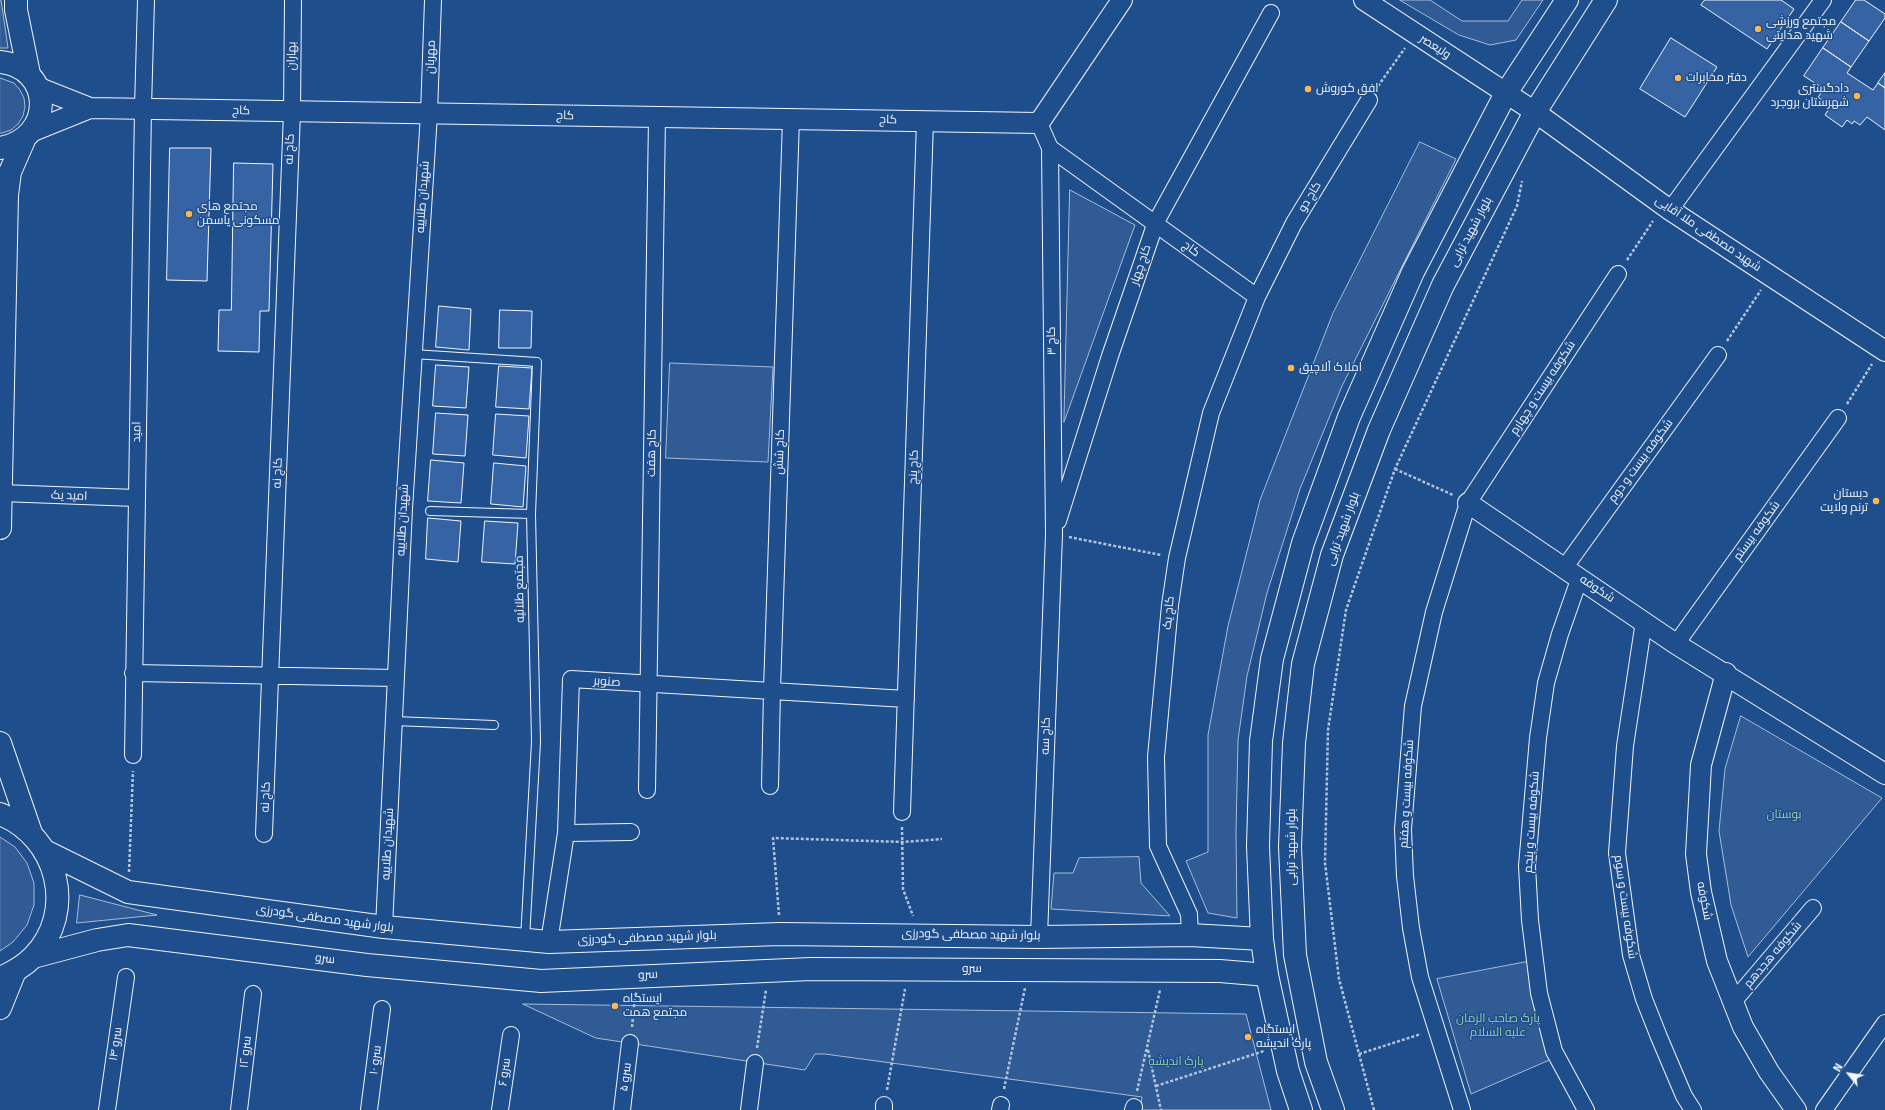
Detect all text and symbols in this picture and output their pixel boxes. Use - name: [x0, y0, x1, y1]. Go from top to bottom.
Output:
- place label: مجتمع ورزشی شهید هدایتی: [1766, 15, 1836, 43]
- marker: مجتمع ورزشی شهید هدایتی: [1753, 24, 1763, 34]
- street label: ولیعصر: [1417, 32, 1453, 62]
- street label: مهربان: [423, 40, 439, 74]
- street label: بهاران: [285, 41, 299, 71]
- place label: دفتر مخابرات: [1686, 71, 1747, 85]
- marker: دفتر مخابرات: [1673, 73, 1683, 83]
- place label: افق کوروش: [1316, 82, 1379, 96]
- place label: دادگستری شهرستان بروجرد: [1771, 82, 1849, 110]
- marker: افق کوروش: [1303, 84, 1313, 94]
- marker: دادگستری شهرستان بروجرد: [1852, 91, 1862, 101]
- street label: کاج: [232, 104, 250, 118]
- street label: کاج: [556, 109, 574, 123]
- street label: کاج: [879, 113, 897, 127]
- street label: کاج نه: [282, 133, 298, 165]
- street label: شهیدان طلاییه: [413, 160, 433, 234]
- street label: کاج دو: [1295, 179, 1325, 215]
- street label: شهید مصطفی ملا آقایی: [1652, 193, 1764, 275]
- street label: بلوار شهید ترابی: [1447, 195, 1495, 269]
- place label: مجتمع های مسکونی یاسمن: [197, 200, 279, 228]
- marker: مجتمع های مسکونی یاسمن: [184, 209, 194, 219]
- street label: کاج: [1179, 238, 1203, 260]
- street label: کاج چهار: [1127, 243, 1155, 287]
- street label: کاج ۳: [1045, 327, 1059, 355]
- street label: شکوفه بیست و چهارم: [1507, 338, 1579, 438]
- place label: املاک آلاچیق: [1299, 361, 1362, 375]
- marker: املاک آلاچیق: [1286, 363, 1296, 373]
- street label: شکوفه بیست و دوم: [1606, 416, 1676, 506]
- street label: امید: [130, 421, 144, 443]
- street label: کاج هفت: [644, 429, 660, 477]
- street label: کاج شش: [772, 429, 788, 475]
- street label: کاج پنج: [906, 449, 922, 485]
- street label: کاج نه: [270, 457, 286, 489]
- street label: شهیدان طلاییه: [394, 484, 412, 556]
- place label: دبستان ترنم ولایت: [1820, 487, 1868, 515]
- street label: امید یک: [50, 488, 88, 504]
- street label: بلوار شهید ترابی: [1323, 490, 1363, 568]
- marker: دبستان ترنم ولایت: [1871, 496, 1881, 506]
- street label: شکوفه بیستم: [1731, 498, 1783, 564]
- street label: مجتمع طلائیه: [512, 555, 528, 623]
- street label: شکوفه: [1577, 572, 1617, 606]
- street label: کاج یک: [1160, 596, 1178, 630]
- street label: صنوبر: [593, 674, 621, 690]
- street label: کاج سه: [1038, 717, 1054, 755]
- street label: شکوفه بیست و هفتم: [1397, 739, 1417, 849]
- street label: شکوفه بیست و پنجم: [1521, 771, 1543, 873]
- street label: کاج نه: [258, 781, 274, 813]
- street label: شهیدان طلاییه: [379, 808, 397, 880]
- street label: بلوار شهید ترابی: [1285, 808, 1299, 886]
- park label: بوستان: [1766, 808, 1802, 822]
- street label: شکوفه بیست و سوم: [1611, 854, 1639, 960]
- street label: شکوفه: [1693, 880, 1715, 922]
- street label: بلوار شهید مصطفی گودرزی: [255, 902, 395, 936]
- street label: شکوفه هجدهم: [1741, 919, 1805, 991]
- street label: بلوار شهید مصطفی گودرزی: [901, 927, 1041, 943]
- street label: بلوار شهید مصطفی گودرزی: [577, 928, 717, 948]
- street label: سرو: [314, 951, 336, 967]
- street label: سرو: [962, 962, 982, 976]
- street label: سرو: [638, 967, 658, 983]
- place label: ایستگاه مجتمع همت: [623, 992, 687, 1020]
- marker: ایستگاه مجتمع همت: [610, 1001, 620, 1011]
- park label: پارک صاحب الزمان علیه السلام: [1456, 1012, 1540, 1040]
- place label: ایستگاه پارک اندیشه: [1256, 1023, 1311, 1051]
- street label: سرو ۱۴: [106, 1026, 126, 1062]
- marker: ایستگاه پارک اندیشه: [1243, 1032, 1253, 1042]
- street label: سرو ۱۲: [237, 1035, 255, 1069]
- street label: سرو ۱۰: [367, 1045, 385, 1075]
- north arrow: [1829, 1054, 1869, 1094]
- park label: پارک اندیشه: [1148, 1055, 1204, 1069]
- street label: سرو ۶: [496, 1057, 514, 1087]
- text: N: [1831, 1061, 1846, 1074]
- street label: سرو ۵: [617, 1062, 635, 1092]

